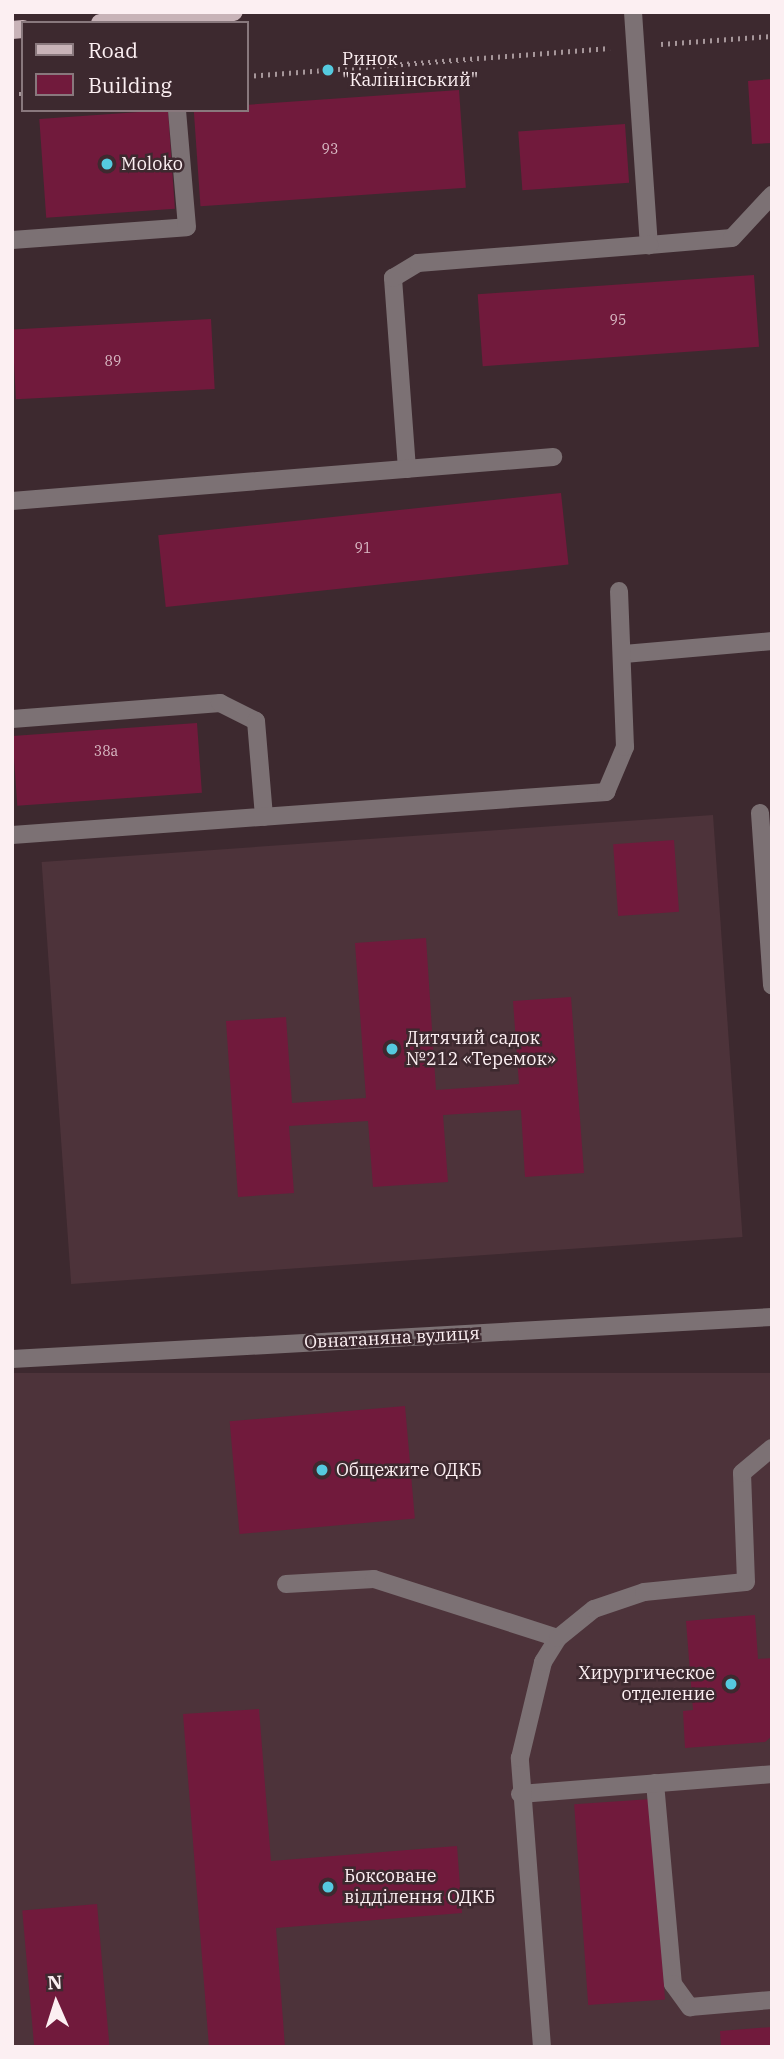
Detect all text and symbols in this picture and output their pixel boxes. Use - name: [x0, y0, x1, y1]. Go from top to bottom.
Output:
- legend: [21, 21, 248, 112]
- text: Road: [88, 36, 138, 64]
- place label: Ринок "Калінінський": [342, 49, 478, 92]
- marker: Ринок "Калінінський": [320, 62, 336, 78]
- text: Building: [88, 71, 172, 99]
- house number: 93: [322, 141, 338, 157]
- place label: Moloko: [121, 153, 183, 175]
- marker: Moloko: [99, 156, 115, 172]
- house number: 95: [610, 312, 626, 328]
- house number: 89: [105, 353, 121, 369]
- house number: 91: [355, 540, 371, 556]
- house number: 38а: [94, 743, 118, 759]
- place label: Дитячий садок №212 «Теремок»: [406, 1028, 556, 1070]
- marker: Дитячий садок №212 «Теремок»: [384, 1041, 400, 1057]
- street label: Овнатаняна вулиця: [304, 1323, 480, 1353]
- place label: Общежите ОДКБ: [336, 1459, 482, 1481]
- marker: Общежите ОДКБ: [314, 1462, 330, 1478]
- place label: Хирургическое отделение: [578, 1663, 715, 1706]
- marker: Хирургическое отделение: [721, 1674, 741, 1694]
- place label: Боксоване відділення ОДКБ: [344, 1866, 495, 1909]
- marker: Боксоване відділення ОДКБ: [318, 1877, 338, 1897]
- north arrow: [21, 1968, 91, 2038]
- text: N: [47, 1970, 63, 1994]

